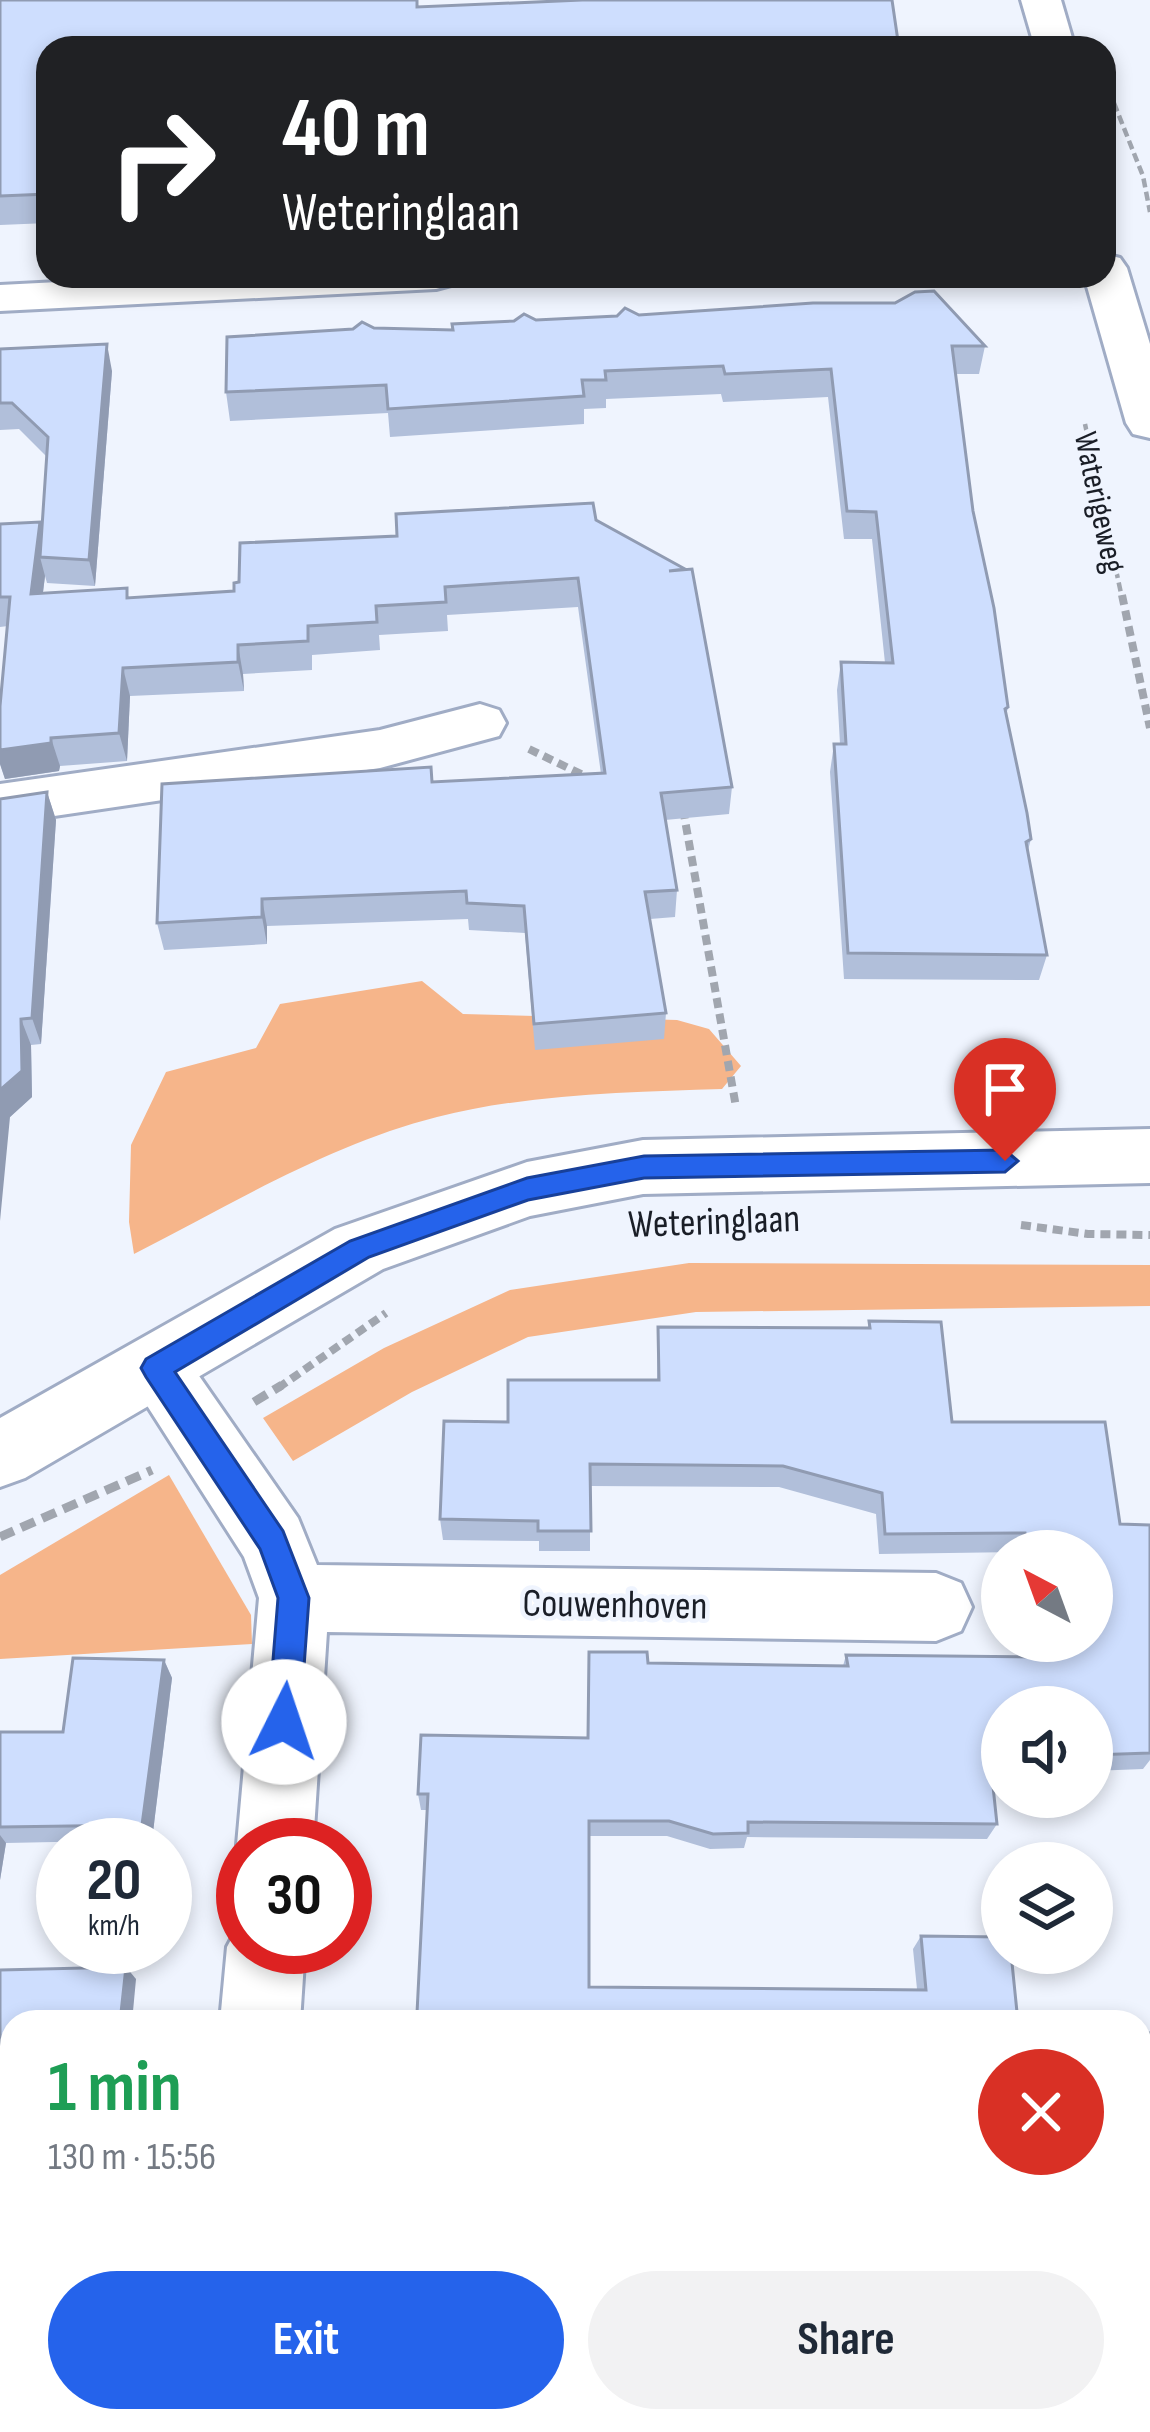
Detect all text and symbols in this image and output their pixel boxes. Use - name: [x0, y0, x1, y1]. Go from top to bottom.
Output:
- text: 40 m: [282, 79, 430, 180]
- icon: right: [84, 84, 240, 240]
- text: Weteringlaan: [282, 181, 520, 246]
- street label: Waterigeweg: [1065, 428, 1133, 577]
- pin: [954, 1038, 1056, 1161]
- icon: arrive: [972, 1056, 1038, 1122]
- street label: Weteringlaan: [627, 1196, 801, 1249]
- north arrow: [981, 1530, 1113, 1662]
- map controls: [981, 1530, 1113, 1974]
- street label: Couwenhoven: [522, 1580, 708, 1631]
- position arrow: [221, 1659, 347, 1785]
- button: sound: [981, 1686, 1113, 1818]
- speed limit sign: 30: [216, 1818, 372, 1974]
- button: layers: [981, 1842, 1113, 1974]
- text: 20: [87, 1845, 141, 1917]
- text: km/h: [88, 1908, 140, 1944]
- text: 1 min: [48, 2045, 182, 2132]
- button: close: [978, 2049, 1104, 2175]
- text: 130 m · 15:56: [48, 2134, 216, 2181]
- button: Exit: [48, 2271, 564, 2409]
- button: Share: [588, 2271, 1104, 2409]

